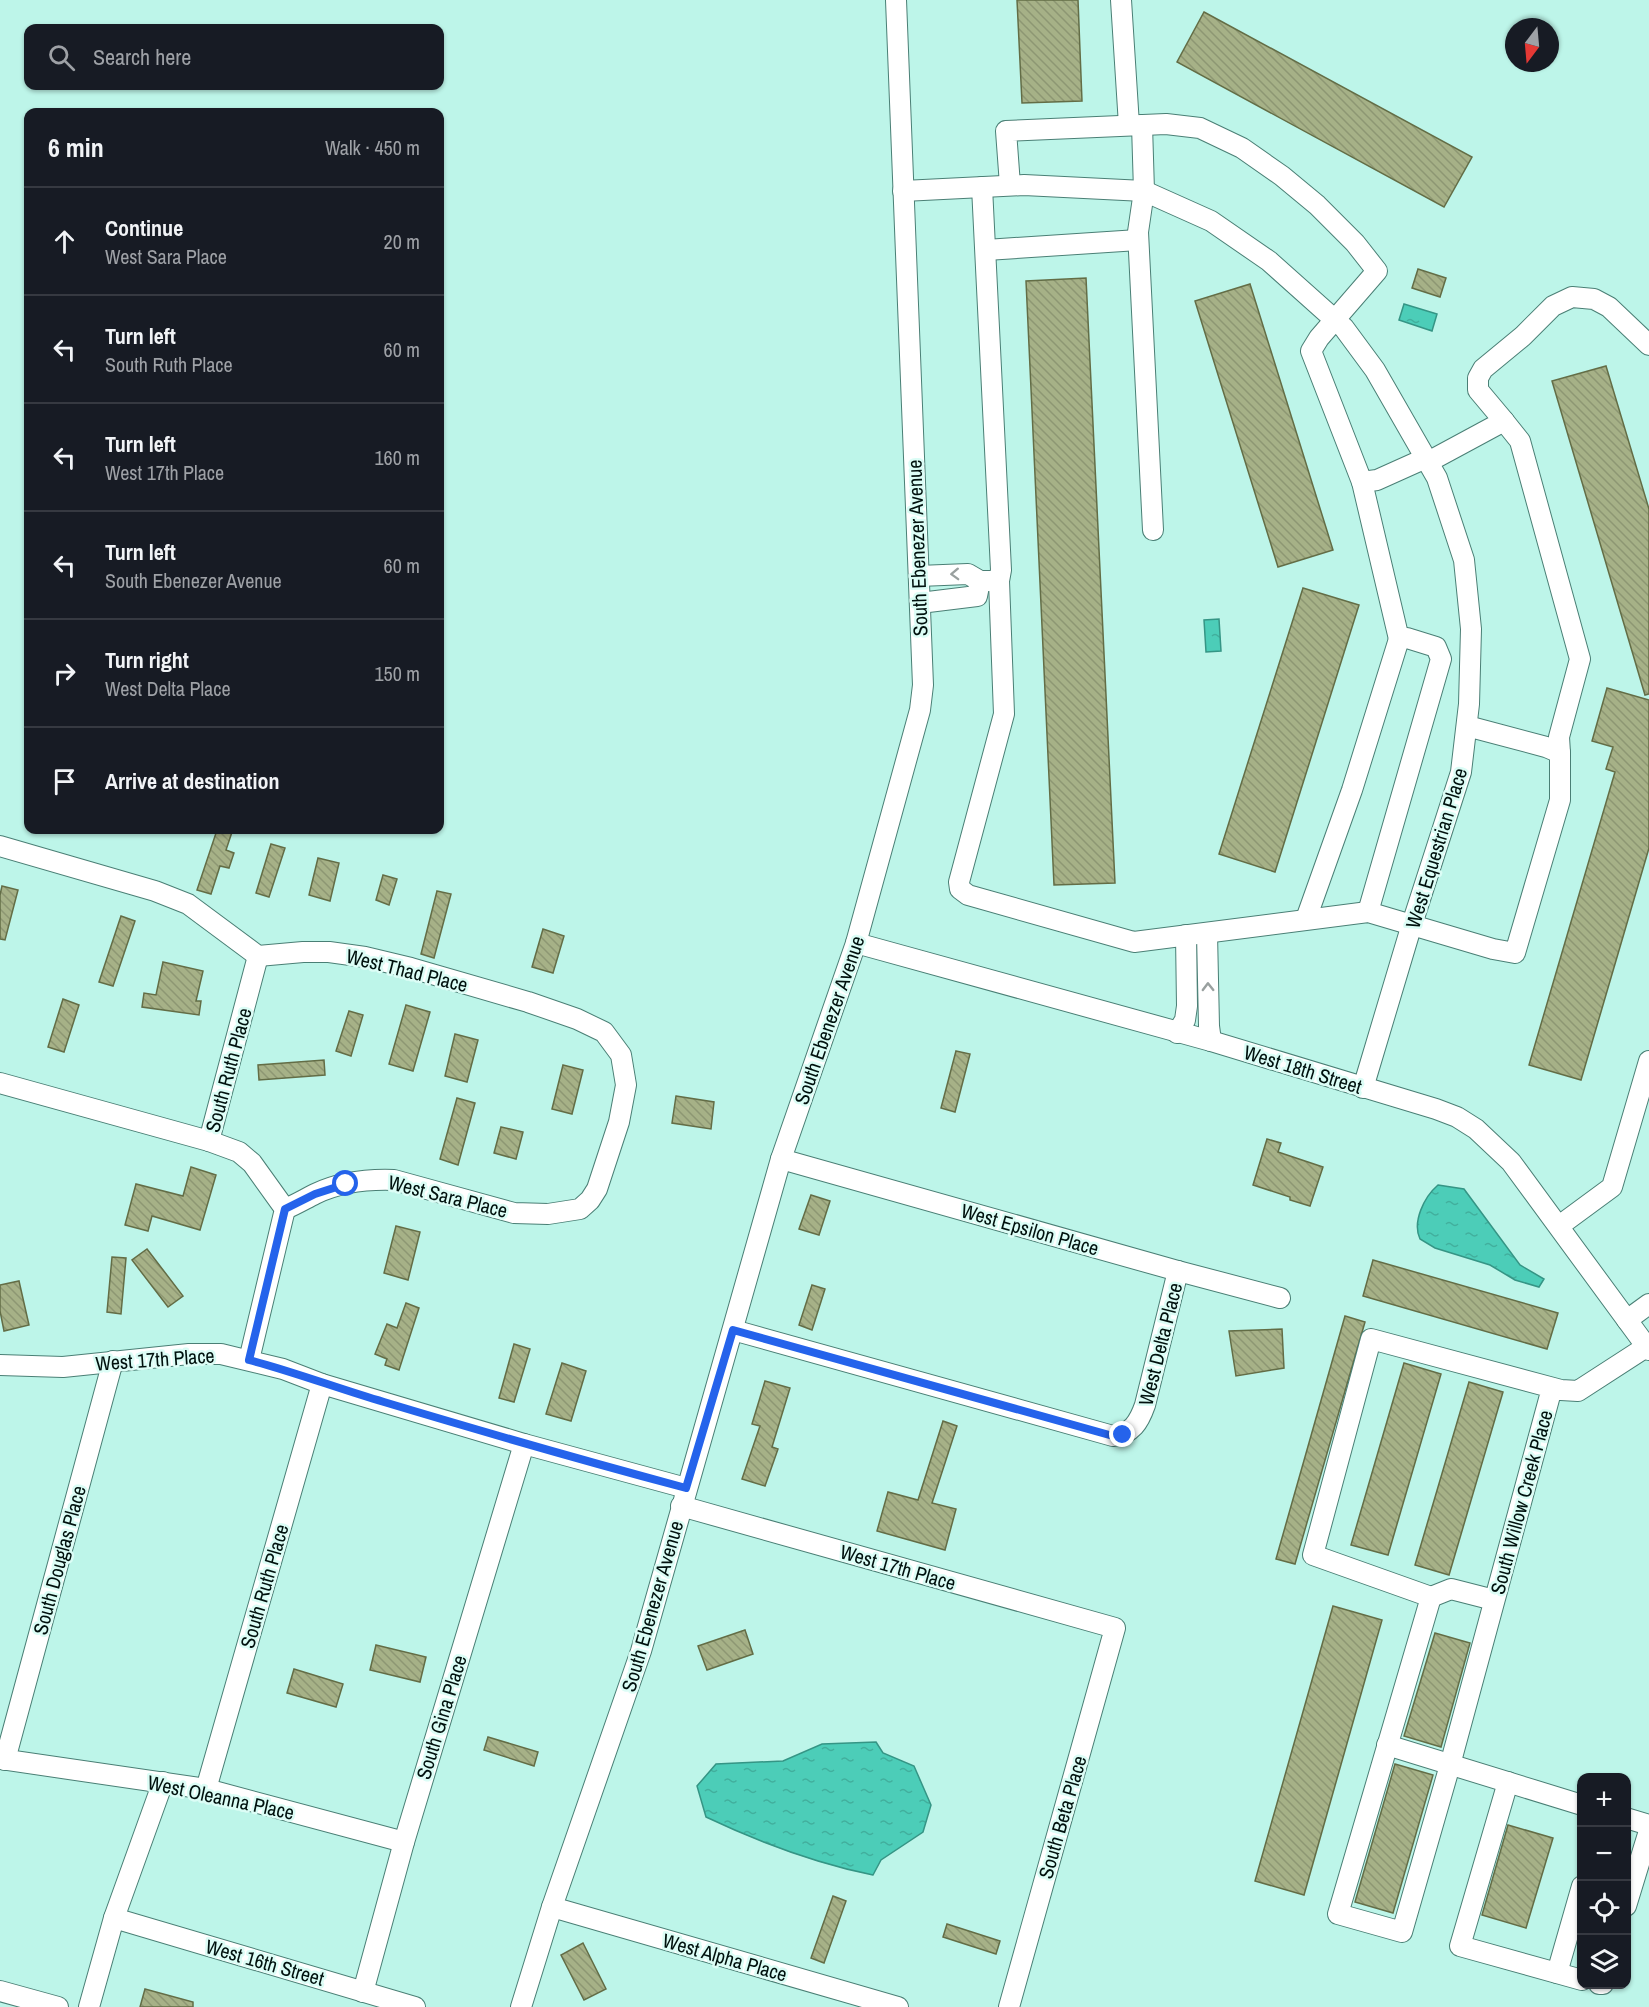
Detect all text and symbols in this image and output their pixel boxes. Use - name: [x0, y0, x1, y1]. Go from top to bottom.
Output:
- north arrow: [1505, 18, 1559, 72]
- search box: [24, 24, 444, 90]
- icon: search: [45, 41, 78, 74]
- text: Search here: [93, 42, 191, 72]
- text: 6 min: [48, 130, 104, 165]
- text: Walk · 450 m: [325, 134, 420, 161]
- text: Continue: [105, 213, 183, 243]
- icon: ahead: [48, 225, 81, 258]
- text: 20 m: [384, 228, 420, 255]
- text: West Sara Place: [105, 243, 227, 270]
- text: Turn left: [105, 321, 176, 351]
- icon: left: [48, 333, 81, 366]
- text: 60 m: [384, 336, 420, 363]
- text: South Ruth Place: [105, 351, 233, 378]
- text: Turn left: [105, 429, 176, 459]
- icon: left: [48, 441, 81, 474]
- text: 160 m: [374, 444, 420, 471]
- text: West 17th Place: [105, 459, 224, 486]
- street label: South Ebenezer Avenue: [900, 459, 934, 637]
- text: Turn left: [105, 537, 176, 567]
- icon: left: [48, 549, 81, 582]
- text: 60 m: [384, 552, 420, 579]
- text: South Ebenezer Avenue: [105, 567, 282, 594]
- one-way arrow: [951, 568, 960, 581]
- text: Turn right: [105, 645, 189, 675]
- icon: right: [48, 657, 81, 690]
- text: 150 m: [374, 660, 420, 687]
- text: West Delta Place: [105, 675, 231, 702]
- street label: West Equestrian Place: [1399, 764, 1473, 932]
- icon: arrive: [48, 765, 81, 798]
- text: Arrive at destination: [105, 766, 279, 796]
- street label: South Ebenezer Avenue: [787, 932, 871, 1108]
- street label: West Thad Place: [343, 942, 471, 998]
- one-way arrow: [1202, 983, 1214, 992]
- street label: South Ruth Place: [198, 1005, 258, 1135]
- street label: West 18th Street: [1241, 1038, 1366, 1100]
- street label: West Sara Place: [386, 1168, 510, 1224]
- route start: [332, 1170, 358, 1196]
- street label: West Epsilon Place: [958, 1196, 1102, 1262]
- street label: West Delta Place: [1132, 1280, 1188, 1408]
- street label: West 17th Place: [95, 1341, 215, 1377]
- street label: South Willow Creek Place: [1483, 1407, 1559, 1597]
- route end: [1109, 1421, 1135, 1447]
- street label: South Douglas Place: [26, 1483, 92, 1637]
- street label: South Ebenezer Avenue: [615, 1517, 689, 1695]
- street label: South Ruth Place: [233, 1521, 295, 1651]
- street label: West 17th Place: [837, 1538, 959, 1596]
- street label: South Gina Place: [409, 1652, 473, 1782]
- street label: South Beta Place: [1032, 1752, 1092, 1882]
- street label: West Oleanna Place: [145, 1768, 297, 1826]
- map controls: [1577, 1773, 1631, 1989]
- button: +: [1577, 1773, 1631, 1827]
- button: −: [1577, 1827, 1631, 1881]
- button: locate: [1577, 1881, 1631, 1935]
- street label: West Alpha Place: [660, 1926, 790, 1988]
- street label: West 16th Street: [203, 1932, 328, 1992]
- button: layers: [1577, 1935, 1631, 1989]

